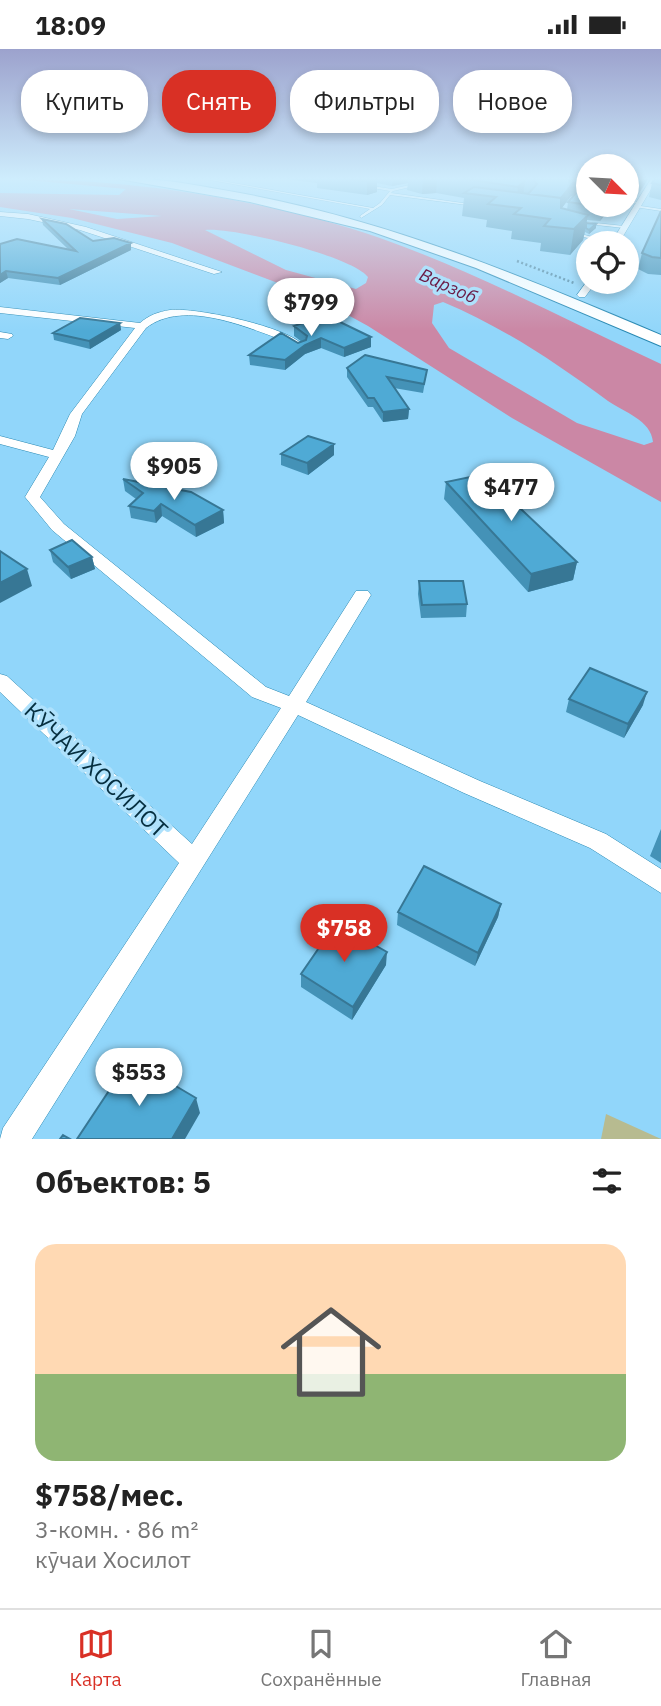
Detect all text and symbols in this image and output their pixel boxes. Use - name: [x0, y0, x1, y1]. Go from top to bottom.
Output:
- text: 18:09: [35, 8, 106, 42]
- chip: Купить: [21, 70, 148, 133]
- chip: Снять: [162, 70, 276, 133]
- chip: Фильтры: [290, 70, 439, 133]
- chip: Новое: [453, 70, 572, 133]
- north arrow: [576, 154, 639, 217]
- map controls: [576, 154, 639, 294]
- button: locate: [576, 231, 639, 294]
- water label: Варзоб: [416, 263, 481, 308]
- pin: $799: [270, 279, 352, 338]
- text: $799: [283, 286, 339, 316]
- pin: $905: [133, 442, 215, 502]
- text: $905: [146, 450, 202, 480]
- pin: $477: [470, 463, 552, 523]
- text: $477: [483, 471, 539, 501]
- street label: КӮЧАИ ХОСИЛОТ: [19, 695, 175, 843]
- pin: $758: [303, 905, 385, 964]
- text: $758: [316, 912, 372, 942]
- pin: $553: [98, 1049, 180, 1108]
- text: $553: [111, 1056, 167, 1086]
- text: Объектов: 5: [35, 1162, 211, 1201]
- icon: filters: [588, 1162, 626, 1200]
- icon: home: [268, 1289, 394, 1415]
- text: $758/мес.: [35, 1475, 184, 1514]
- text: 3-комн. · 86 m²: [35, 1514, 198, 1544]
- text: кӯчаи Хосилот: [35, 1544, 191, 1574]
- tab: Карта: [69, 1625, 122, 1691]
- tab: Сохранённые: [261, 1625, 382, 1691]
- tab: Главная: [521, 1625, 592, 1691]

